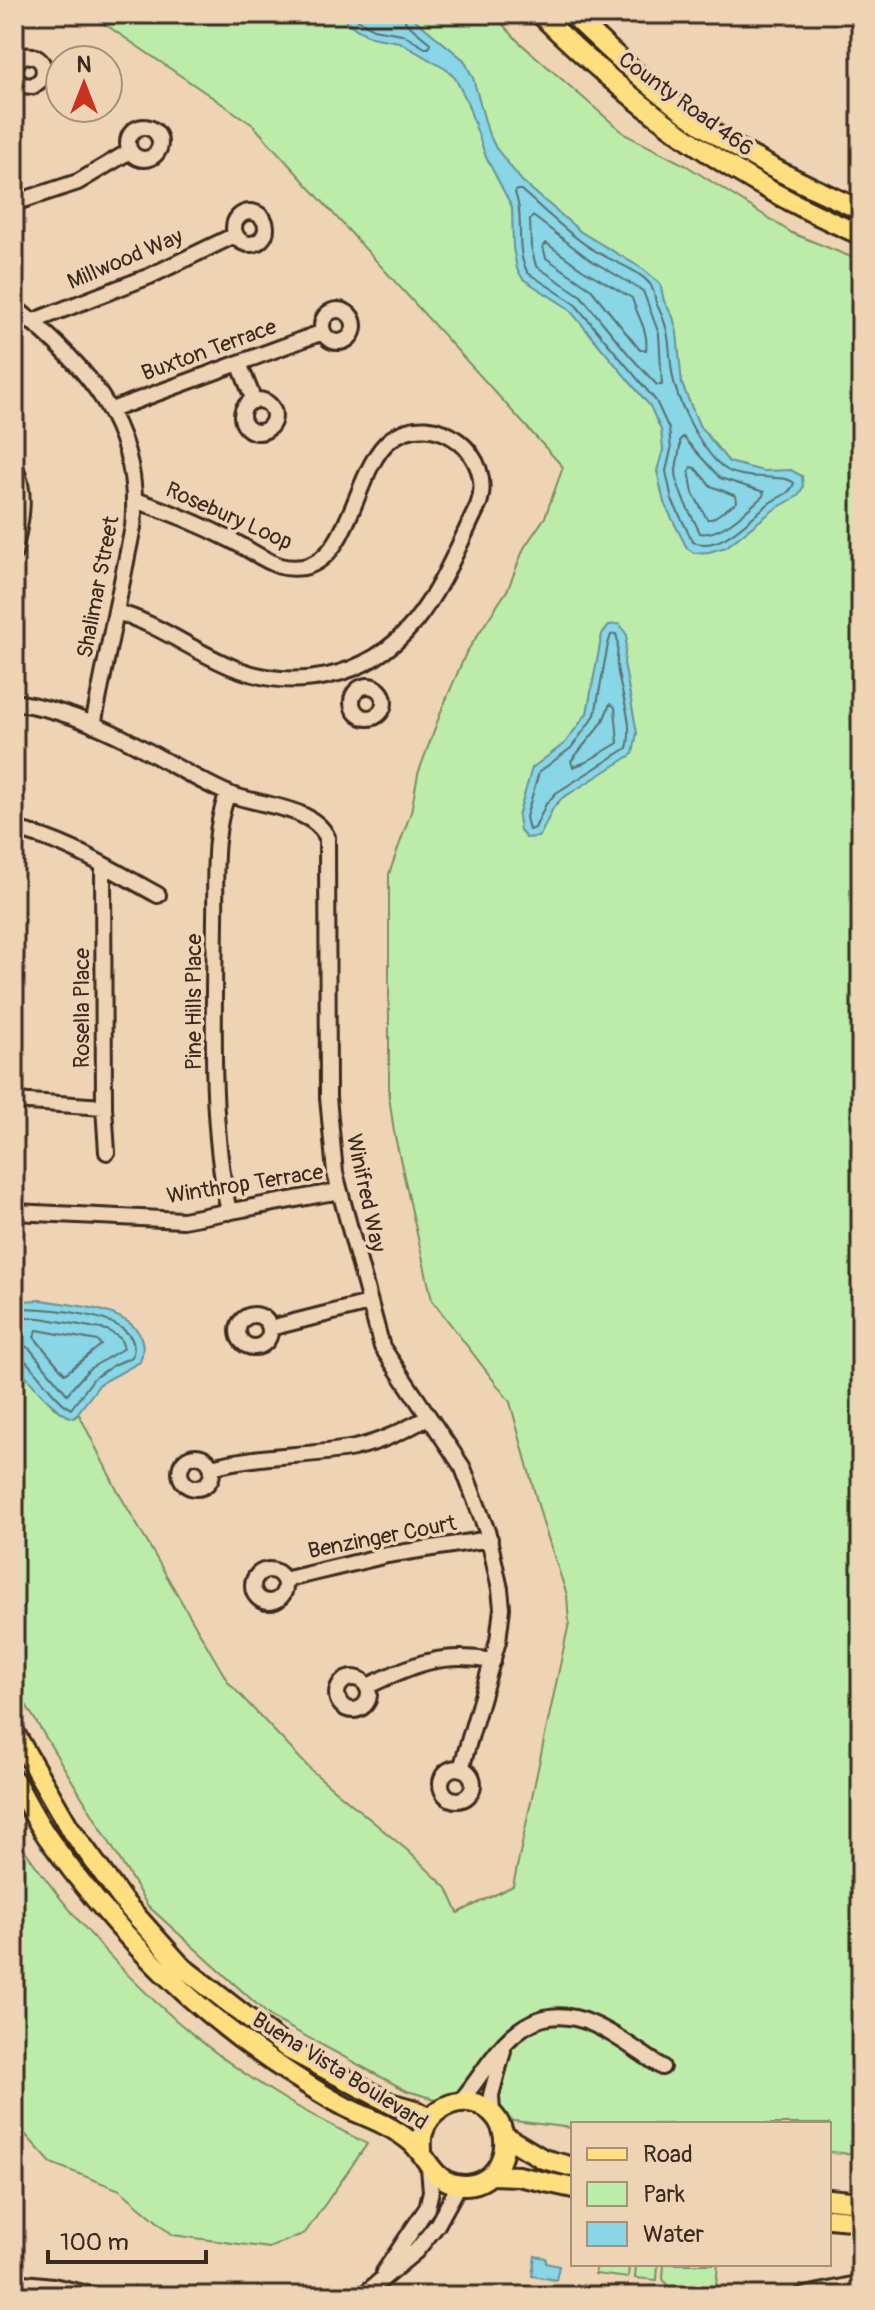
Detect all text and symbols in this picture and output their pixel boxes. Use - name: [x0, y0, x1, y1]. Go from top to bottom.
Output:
- north arrow: [44, 44, 124, 124]
- street label: County Road 466: [613, 46, 759, 162]
- text: N: [77, 51, 92, 79]
- street label: Millwood Way: [63, 222, 187, 296]
- street label: Buxton Terrace: [138, 313, 281, 387]
- street label: Rosebury Loop: [161, 476, 297, 556]
- street label: Shalimar Street: [71, 513, 126, 660]
- street label: Pine Hills Place: [180, 934, 208, 1070]
- street label: Rosella Place: [68, 948, 96, 1068]
- street label: Winifred Way: [340, 1131, 392, 1255]
- street label: Winthrop Terrace: [165, 1158, 325, 1210]
- street label: Benzinger Court: [305, 1509, 459, 1565]
- street label: Buena Vista Boulevard: [247, 2006, 433, 2136]
- legend: [571, 2122, 831, 2266]
- text: Road: [643, 2140, 693, 2169]
- text: Park: [643, 2180, 685, 2209]
- scale bar: [48, 2214, 206, 2264]
- text: Water: [643, 2220, 704, 2249]
- text: 100 m: [60, 2228, 129, 2257]

